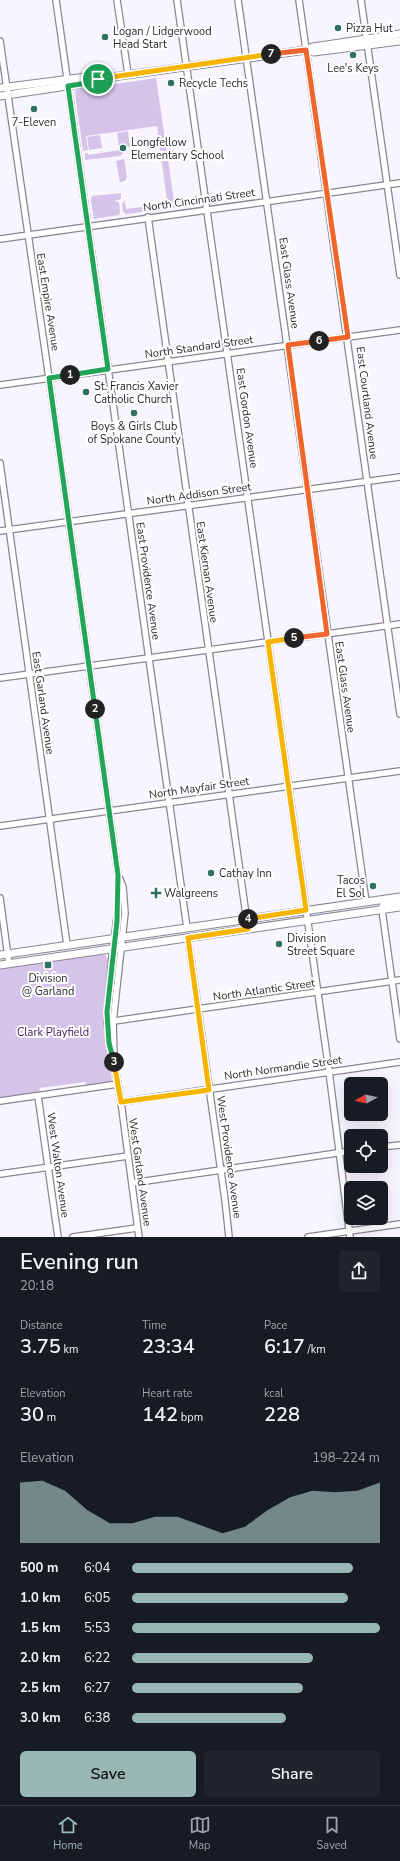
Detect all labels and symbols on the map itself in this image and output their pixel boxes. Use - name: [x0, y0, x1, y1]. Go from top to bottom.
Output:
- place label: Pizza Hut: [346, 21, 393, 36]
- marker: Pizza Hut: [333, 23, 343, 33]
- place label: Logan / Lidgerwood Head Start: [113, 24, 212, 52]
- marker: Logan / Lidgerwood Head Start: [100, 32, 110, 42]
- pin: 7: [261, 44, 281, 64]
- marker: Lee's Keys: [348, 50, 358, 60]
- place label: Lee's Keys: [327, 61, 379, 76]
- pin: [81, 62, 115, 96]
- place label: Recycle Techs: [179, 76, 248, 91]
- marker: Recycle Techs: [166, 78, 176, 88]
- marker: 7-Eleven: [29, 104, 39, 114]
- place label: 7-Eleven: [12, 115, 56, 130]
- place label: Longfellow Elementary School: [131, 135, 225, 163]
- marker: Longfellow Elementary School: [118, 143, 128, 153]
- street label: North Cincinnati Street: [142, 185, 256, 215]
- street label: East Glass Avenue: [275, 236, 303, 330]
- street label: East Empire Avenue: [33, 252, 63, 352]
- pin: 6: [309, 331, 329, 351]
- street label: North Standard Street: [144, 332, 254, 362]
- street label: East Courtland Avenue: [353, 346, 381, 460]
- pin: 1: [60, 365, 80, 385]
- street label: East Gordon Avenue: [233, 367, 261, 469]
- place label: St. Francis Xavier Catholic Church: [94, 379, 179, 407]
- marker: St. Francis Xavier Catholic Church: [81, 387, 91, 397]
- marker: Boys & Girls Club of Spokane County: [129, 408, 139, 418]
- place label: Boys & Girls Club of Spokane County: [87, 419, 181, 447]
- street label: North Addison Street: [146, 479, 252, 509]
- street label: East Providence Avenue: [132, 521, 164, 641]
- street label: East Kiernan Avenue: [192, 521, 222, 624]
- pin: 5: [284, 628, 304, 648]
- street label: East Glass Avenue: [331, 640, 359, 734]
- street label: East Garland Avenue: [28, 651, 58, 756]
- pin: 2: [85, 699, 105, 719]
- street label: North Mayfair Street: [148, 774, 250, 802]
- place label: Cathay Inn: [219, 866, 272, 881]
- marker: Cathay Inn: [206, 868, 216, 878]
- place label: Tacos El Sol: [336, 873, 366, 901]
- marker: Tacos El Sol: [368, 881, 378, 891]
- place label: Walgreens: [164, 886, 218, 901]
- marker: Walgreens: [151, 888, 161, 898]
- pin: 4: [238, 909, 258, 929]
- place label: Division Street Square: [287, 931, 355, 959]
- marker: Division Street Square: [274, 939, 284, 949]
- marker: Division @ Garland: [43, 960, 53, 970]
- place label: Division @ Garland: [22, 971, 74, 999]
- street label: North Atlantic Street: [212, 975, 316, 1005]
- park label: Clark Playfield: [17, 1025, 89, 1040]
- pin: 3: [104, 1052, 124, 1072]
- street label: North Normandie Street: [223, 1052, 343, 1084]
- north arrow: [344, 1077, 388, 1121]
- street label: West Providence Avenue: [213, 1095, 245, 1219]
- street label: West Walton Avenue: [43, 1111, 73, 1219]
- street label: West Garland Avenue: [125, 1117, 155, 1227]

